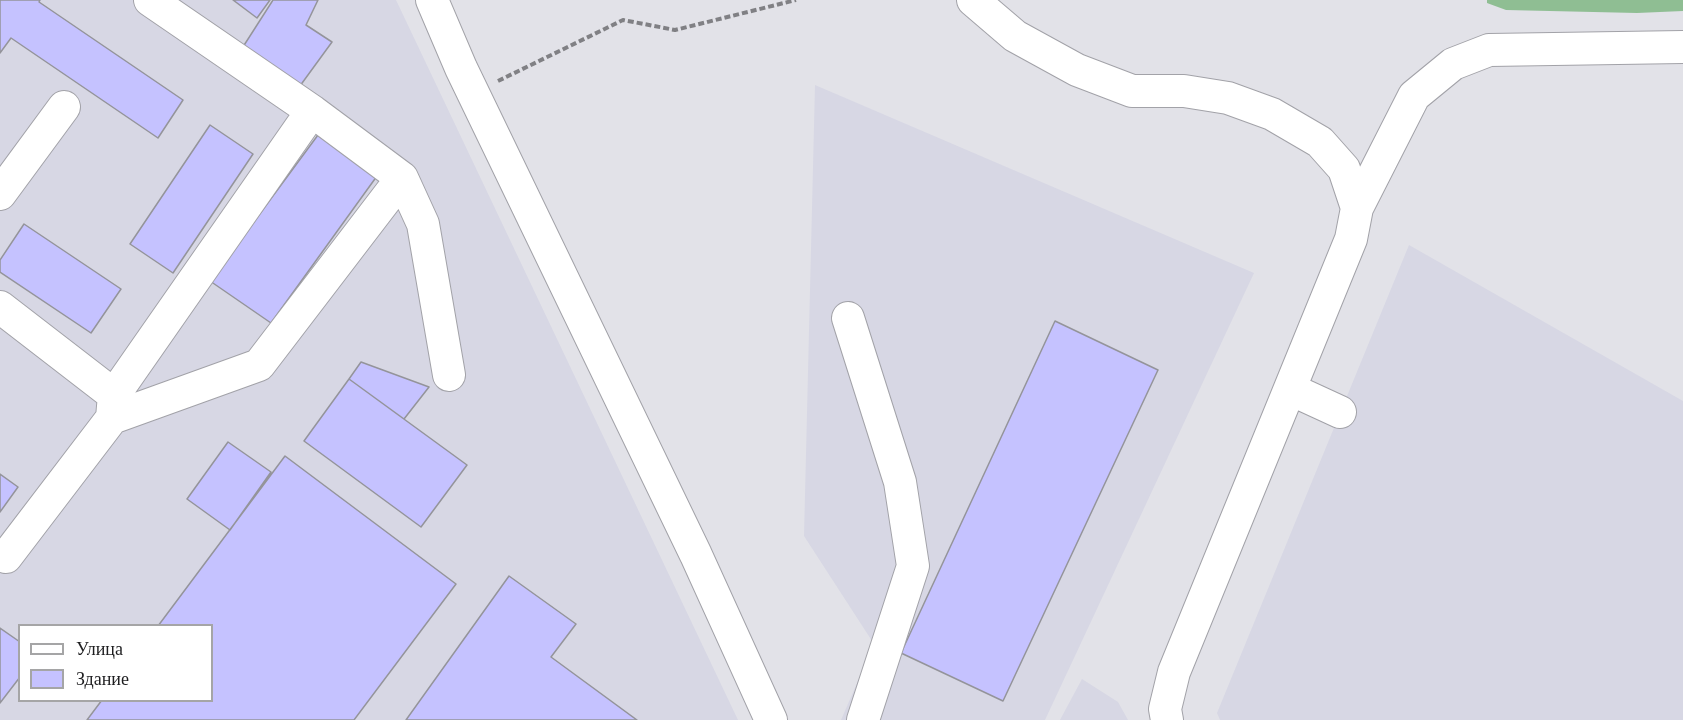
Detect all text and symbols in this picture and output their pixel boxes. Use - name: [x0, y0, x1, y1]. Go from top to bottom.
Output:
- legend: [18, 624, 213, 702]
- text: Улица: [76, 638, 123, 660]
- text: Здание: [76, 668, 129, 690]

